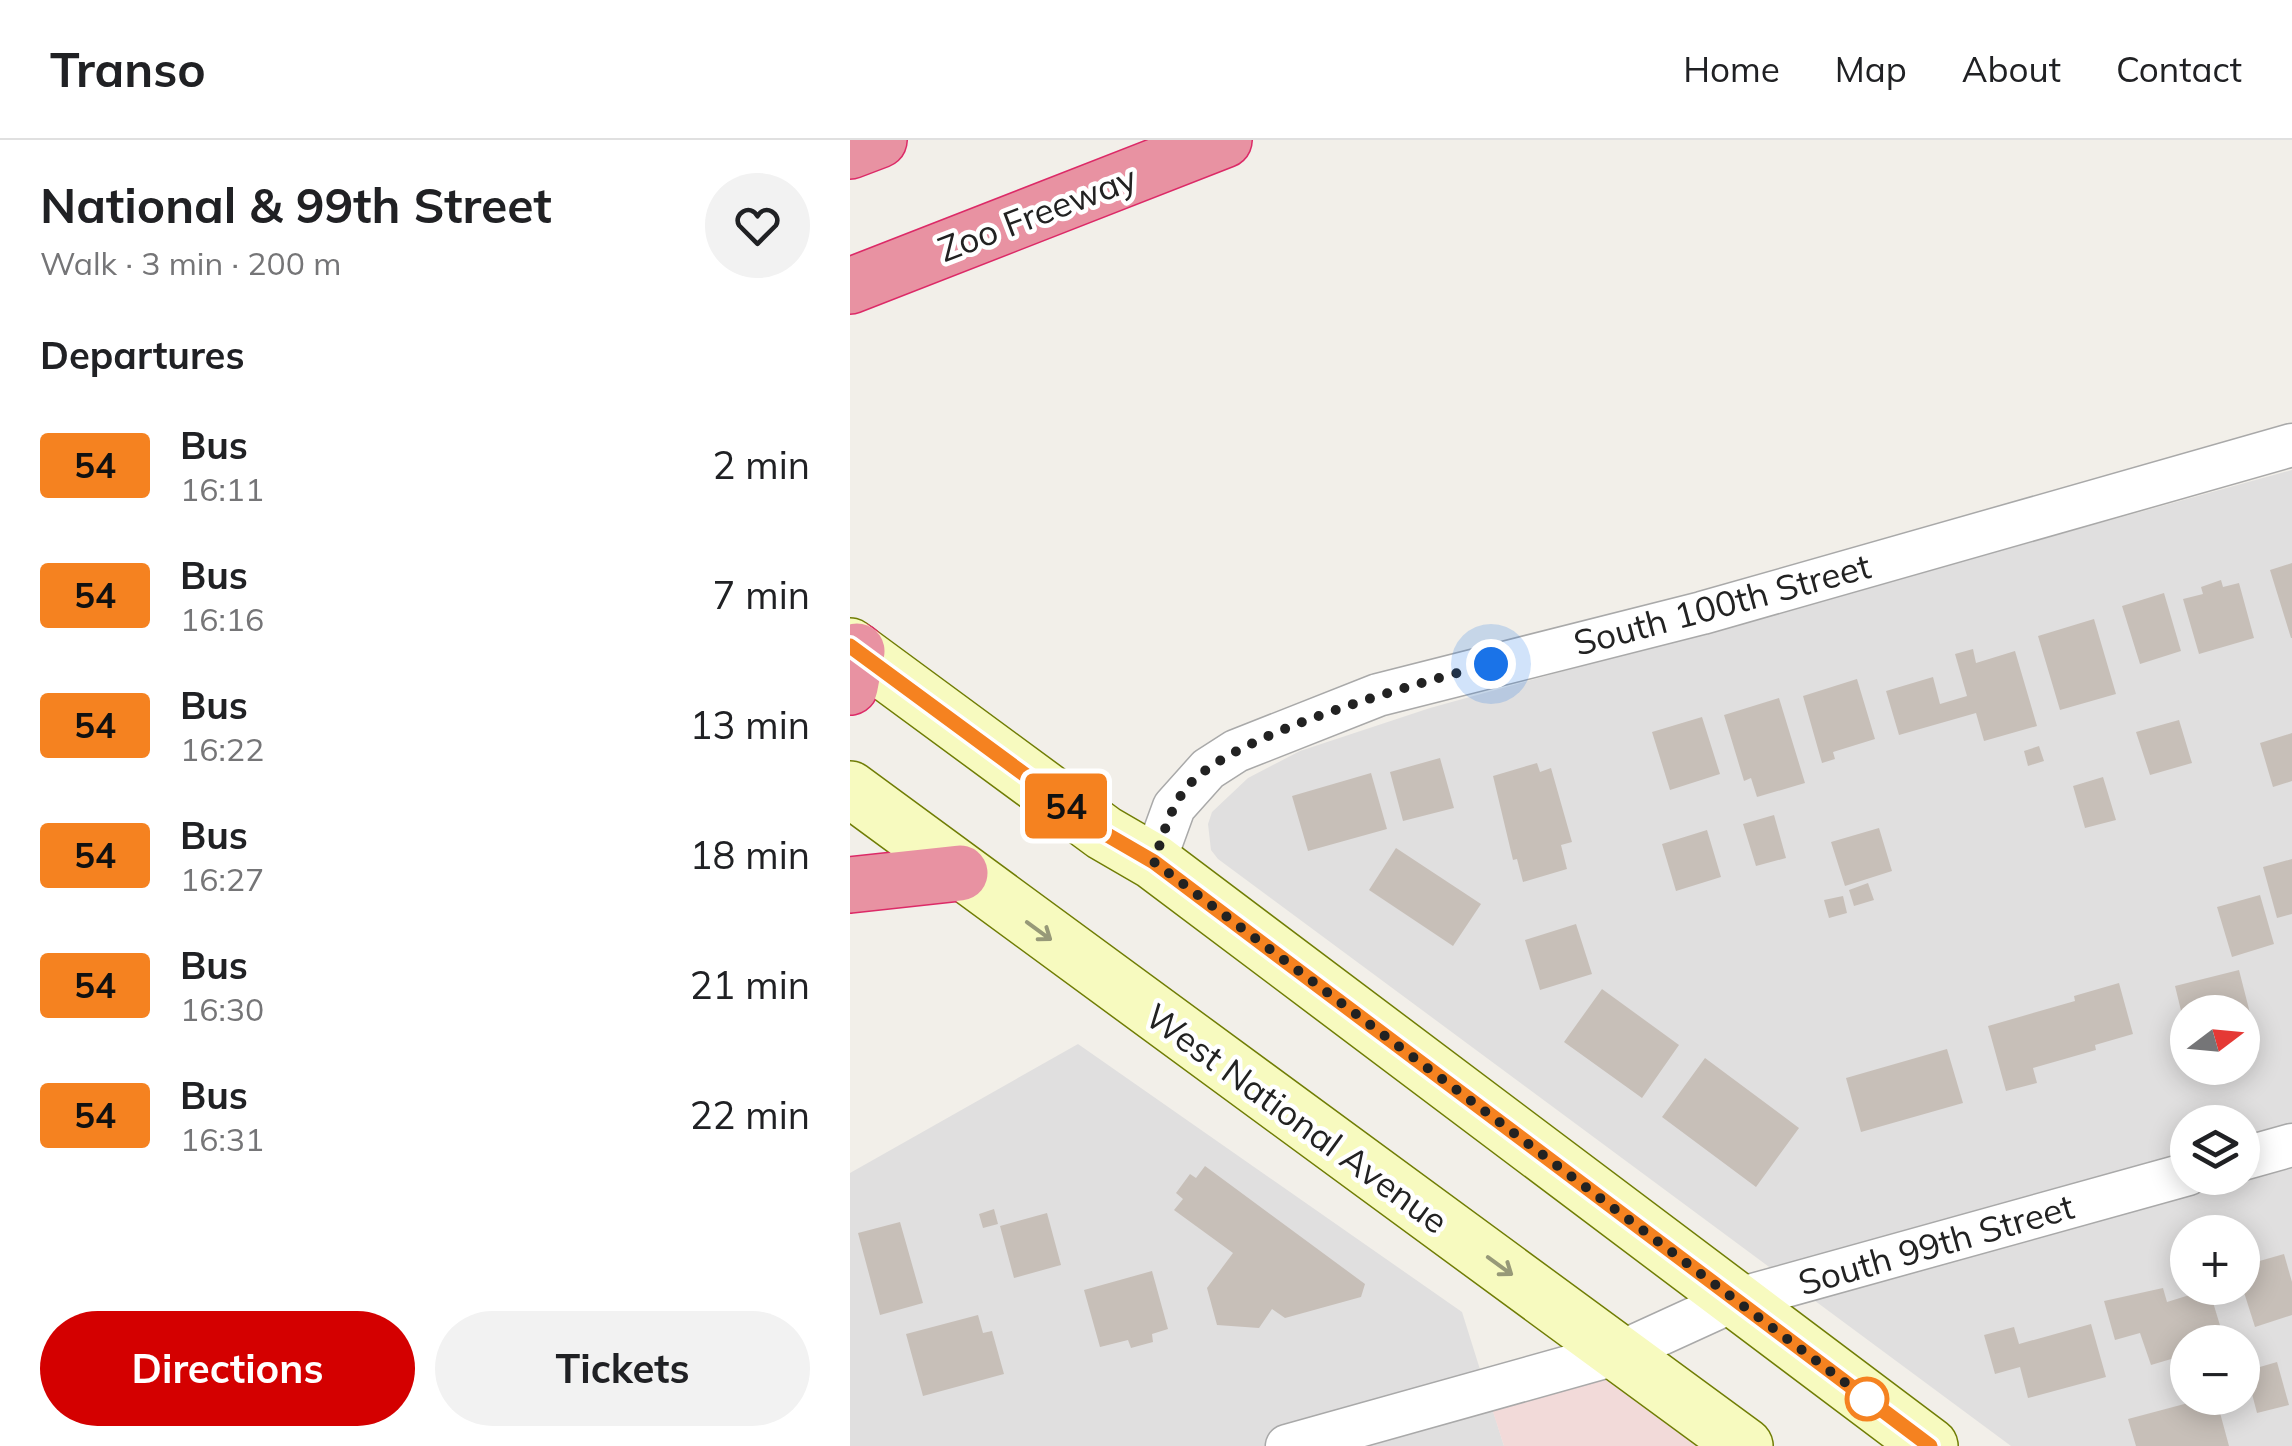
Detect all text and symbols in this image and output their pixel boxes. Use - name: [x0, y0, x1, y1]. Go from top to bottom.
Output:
- text: Transo: [50, 39, 206, 99]
- text: Home: [1683, 47, 1780, 91]
- text: Map: [1835, 47, 1907, 91]
- text: About: [1962, 47, 2061, 91]
- text: Contact: [2116, 47, 2242, 91]
- street label: Zoo Freeway: [932, 155, 1143, 271]
- button: heart: [705, 173, 810, 278]
- text: National & 99th Street: [40, 175, 552, 235]
- text: Walk · 3 min · 200 m: [40, 243, 341, 283]
- text: Departures: [40, 331, 244, 379]
- text: Bus: [180, 421, 248, 469]
- text: 2 min: [713, 441, 810, 489]
- text: 54: [74, 443, 116, 487]
- text: 16:11: [180, 469, 264, 509]
- street label: South 100th Street: [1569, 543, 1875, 665]
- text: Bus: [180, 551, 248, 599]
- text: 7 min: [713, 571, 810, 619]
- text: 54: [74, 573, 116, 617]
- text: 16:16: [180, 599, 264, 639]
- your location: [1466, 639, 1516, 689]
- text: Bus: [180, 681, 248, 729]
- text: 13 min: [690, 701, 810, 749]
- text: 54: [74, 703, 116, 747]
- text: 16:22: [180, 729, 264, 769]
- line badge: 54: [1021, 774, 1111, 838]
- text: 54: [1045, 784, 1087, 828]
- text: Bus: [180, 811, 248, 859]
- text: 18 min: [690, 831, 810, 879]
- text: 54: [74, 833, 116, 877]
- text: 16:27: [180, 859, 264, 899]
- one-way arrow: [1025, 920, 1052, 941]
- text: Bus: [180, 941, 248, 989]
- text: 21 min: [690, 961, 810, 1009]
- text: 54: [74, 963, 116, 1007]
- text: 16:30: [180, 989, 264, 1029]
- street label: West National Avenue: [1137, 993, 1457, 1243]
- north arrow: [2170, 995, 2260, 1085]
- map controls: [2170, 995, 2260, 1415]
- text: Bus: [180, 1071, 248, 1119]
- text: 22 min: [690, 1091, 810, 1139]
- text: 54: [74, 1093, 116, 1137]
- button: layers: [2170, 1105, 2260, 1195]
- text: 16:31: [180, 1119, 264, 1159]
- street label: South 99th Street: [1793, 1184, 2079, 1304]
- button: +: [2170, 1215, 2260, 1305]
- one-way arrow: [1486, 1255, 1513, 1276]
- button: Directions: [40, 1311, 415, 1426]
- button: Tickets: [435, 1311, 810, 1426]
- button: −: [2170, 1325, 2260, 1415]
- unlabelled marker: [1846, 1378, 1888, 1420]

